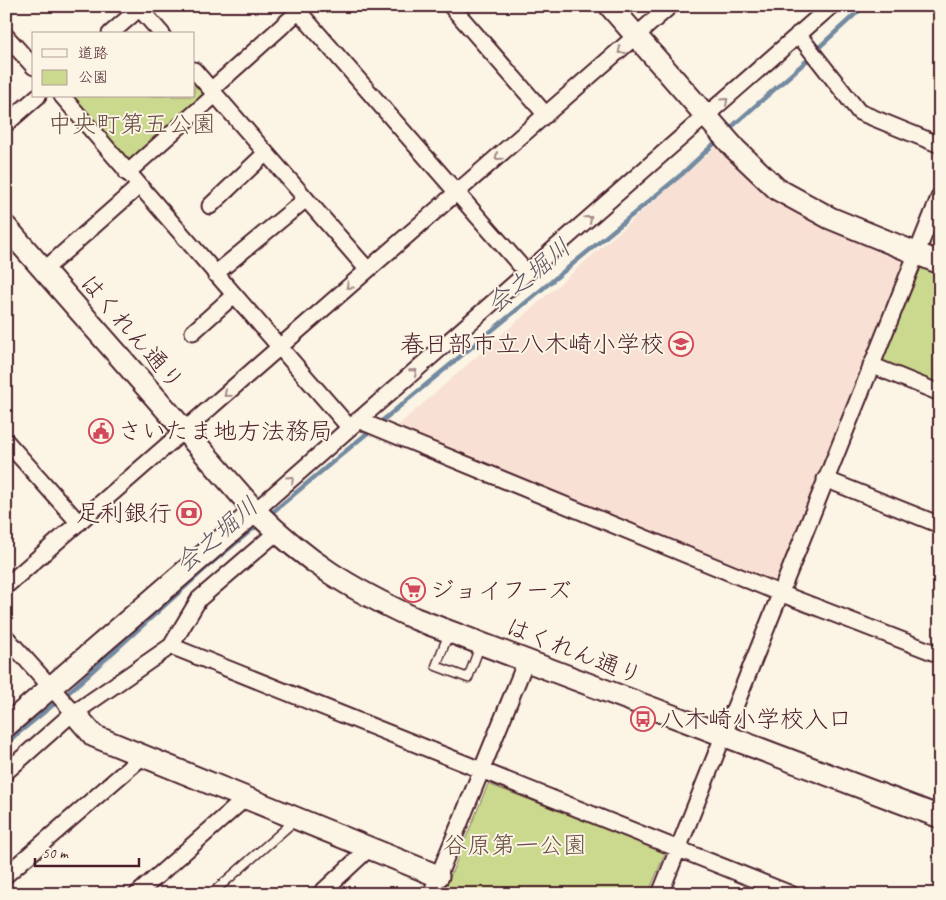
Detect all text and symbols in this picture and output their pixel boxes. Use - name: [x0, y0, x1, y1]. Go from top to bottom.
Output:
- legend: [32, 32, 195, 98]
- text: 道路: [78, 44, 108, 63]
- one-way arrow: [617, 45, 626, 54]
- text: 公園: [78, 68, 108, 87]
- one-way arrow: [719, 98, 728, 107]
- park label: 中央町第五公園: [48, 109, 216, 139]
- one-way arrow: [495, 151, 504, 160]
- one-way arrow: [583, 216, 592, 225]
- water label: 会之堀川: [480, 232, 578, 320]
- street label: はくれん通り: [73, 268, 191, 396]
- one-way arrow: [345, 280, 354, 289]
- place label: 春日部市立八木崎小学校: [400, 329, 664, 359]
- school or university icon: 春日部市立八木崎小学校: [668, 331, 694, 357]
- one-way arrow: [408, 369, 417, 378]
- one-way arrow: [224, 389, 233, 397]
- place label: さいたま地方法務局: [118, 416, 333, 446]
- public building icon: さいたま地方法務局: [88, 418, 114, 444]
- one-way arrow: [286, 475, 295, 484]
- water label: 会之堀川: [169, 490, 265, 580]
- place label: 足利銀行: [76, 498, 172, 528]
- bank icon: 足利銀行: [176, 500, 202, 526]
- place label: ジョイフーズ: [430, 575, 572, 605]
- supermarket icon: ジョイフーズ: [400, 577, 426, 603]
- street label: はくれん通り: [501, 611, 647, 691]
- place label: 八木崎小学校入口: [660, 704, 852, 734]
- bus stop icon: 八木崎小学校入口: [630, 706, 656, 732]
- park label: 谷原第一公園: [443, 830, 587, 860]
- scale bar: [35, 835, 139, 867]
- text: 50 m: [42, 844, 69, 863]

